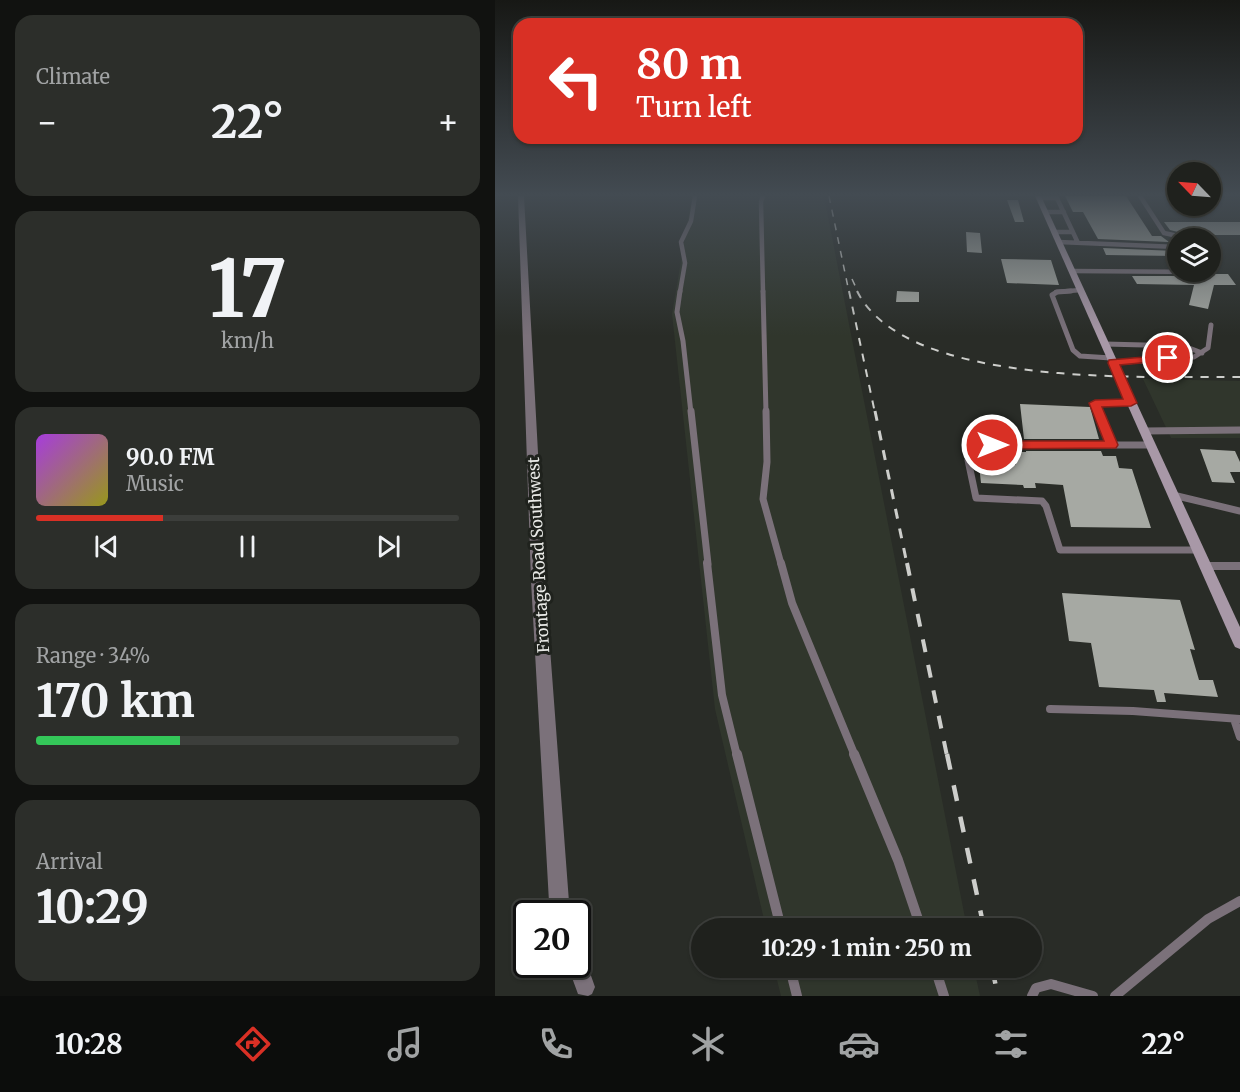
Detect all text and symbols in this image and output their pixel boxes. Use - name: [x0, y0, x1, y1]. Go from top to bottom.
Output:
- text: 80 m: [636, 38, 742, 90]
- icon: left: [537, 42, 615, 120]
- text: Climate: [36, 64, 110, 89]
- text: Turn left: [636, 90, 751, 124]
- text: 22°: [211, 94, 284, 150]
- text: −: [36, 102, 58, 143]
- text: +: [437, 102, 459, 143]
- north arrow: [1167, 162, 1221, 216]
- map controls: [1167, 162, 1221, 282]
- button: layers: [1167, 228, 1221, 282]
- text: 17: [208, 240, 287, 338]
- text: km/h: [221, 328, 274, 353]
- pin: [1142, 332, 1193, 383]
- icon: arrive: [1151, 341, 1184, 374]
- position arrow: [960, 413, 1024, 477]
- text: 90.0 FM: [126, 443, 214, 471]
- street label: Frontage Road Southwest: [523, 456, 553, 654]
- text: Music: [126, 471, 184, 496]
- icon: previous: [90, 530, 123, 563]
- icon: pause: [231, 530, 264, 563]
- icon: next: [372, 530, 405, 563]
- text: Range · 34%: [36, 643, 150, 668]
- text: 170 km: [36, 673, 195, 729]
- text: Arrival: [36, 849, 103, 874]
- text: 10:29: [36, 879, 149, 935]
- speed limit sign: 20: [513, 900, 591, 978]
- text: 10:29 · 1 min · 250 m: [761, 934, 972, 962]
- icon: directions: [232, 1023, 274, 1065]
- icon: music: [384, 1023, 426, 1065]
- icon: phone: [535, 1023, 577, 1065]
- icon: climate: [687, 1023, 729, 1065]
- icon: car: [838, 1023, 880, 1065]
- icon: filters: [990, 1023, 1032, 1065]
- text: 10:28: [55, 1027, 123, 1061]
- text: 22°: [1141, 1027, 1185, 1061]

